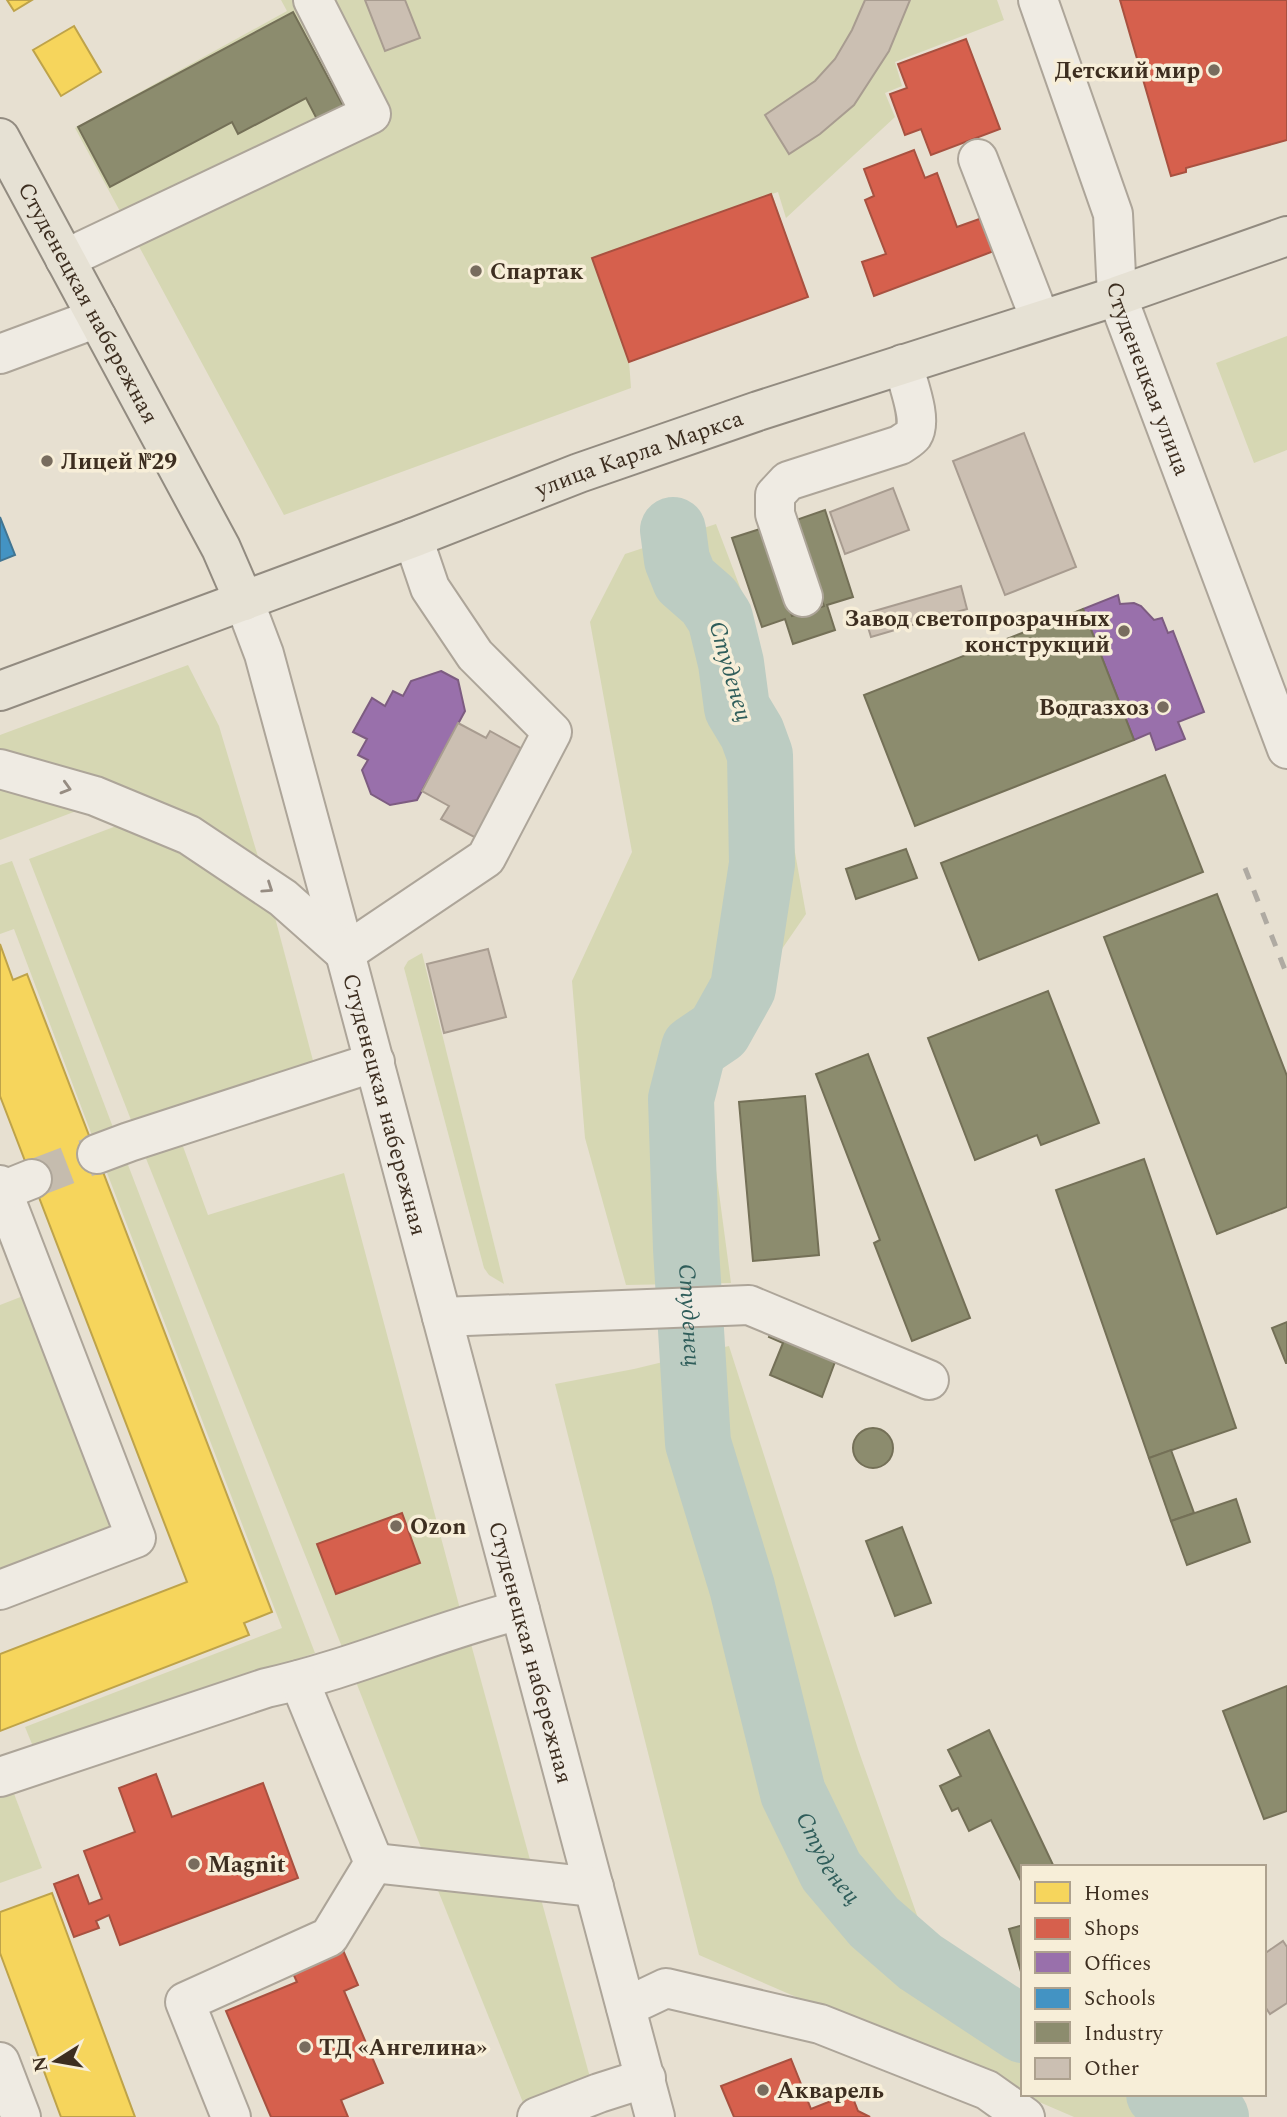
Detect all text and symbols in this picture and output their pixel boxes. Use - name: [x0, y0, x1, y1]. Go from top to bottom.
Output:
- place label: Детский мир: [1055, 54, 1200, 89]
- marker: Детский мир: [1206, 62, 1222, 78]
- street label: Студенецкая набережная: [8, 176, 167, 431]
- place label: Спартак: [490, 255, 583, 290]
- marker: Спартак: [468, 263, 484, 279]
- street label: Студенецкая улица: [1097, 281, 1199, 481]
- street label: улица Карла Маркса: [529, 401, 748, 508]
- place label: Лицей №29: [61, 445, 177, 480]
- marker: Лицей №29: [39, 453, 55, 469]
- place label: Завод светопрозрачных конструкций: [845, 602, 1110, 663]
- water label: Студенец: [699, 617, 762, 726]
- marker: Завод светопрозрачных конструкций: [1116, 623, 1132, 639]
- place label: Водгазхоз: [1039, 691, 1149, 726]
- marker: Водгазхоз: [1155, 699, 1171, 715]
- one-way arrow: [59, 779, 71, 794]
- one-way arrow: [260, 880, 273, 892]
- street label: Студенецкая набережная: [332, 970, 436, 1240]
- water label: Студенец: [668, 1263, 710, 1368]
- place label: Ozon: [410, 1510, 466, 1545]
- marker: Ozon: [388, 1518, 404, 1534]
- street label: Студенецкая набережная: [478, 1518, 581, 1788]
- water label: Студенец: [786, 1806, 869, 1913]
- place label: Magnit: [208, 1848, 286, 1883]
- marker: Magnit: [186, 1856, 202, 1872]
- legend: [1021, 1865, 1266, 2096]
- text: Homes: [1084, 1878, 1150, 1910]
- text: Shops: [1084, 1913, 1140, 1945]
- text: Offices: [1084, 1948, 1151, 1980]
- text: Schools: [1084, 1983, 1156, 2015]
- text: Industry: [1084, 2018, 1164, 2050]
- north arrow: [21, 2026, 91, 2096]
- place label: ТД «Ангелина»: [319, 2031, 487, 2066]
- marker: ТД «Ангелина»: [297, 2039, 313, 2055]
- text: Other: [1084, 2053, 1139, 2085]
- text: N: [25, 2054, 56, 2074]
- place label: Акварель: [777, 2074, 884, 2109]
- marker: Акварель: [755, 2082, 771, 2098]

